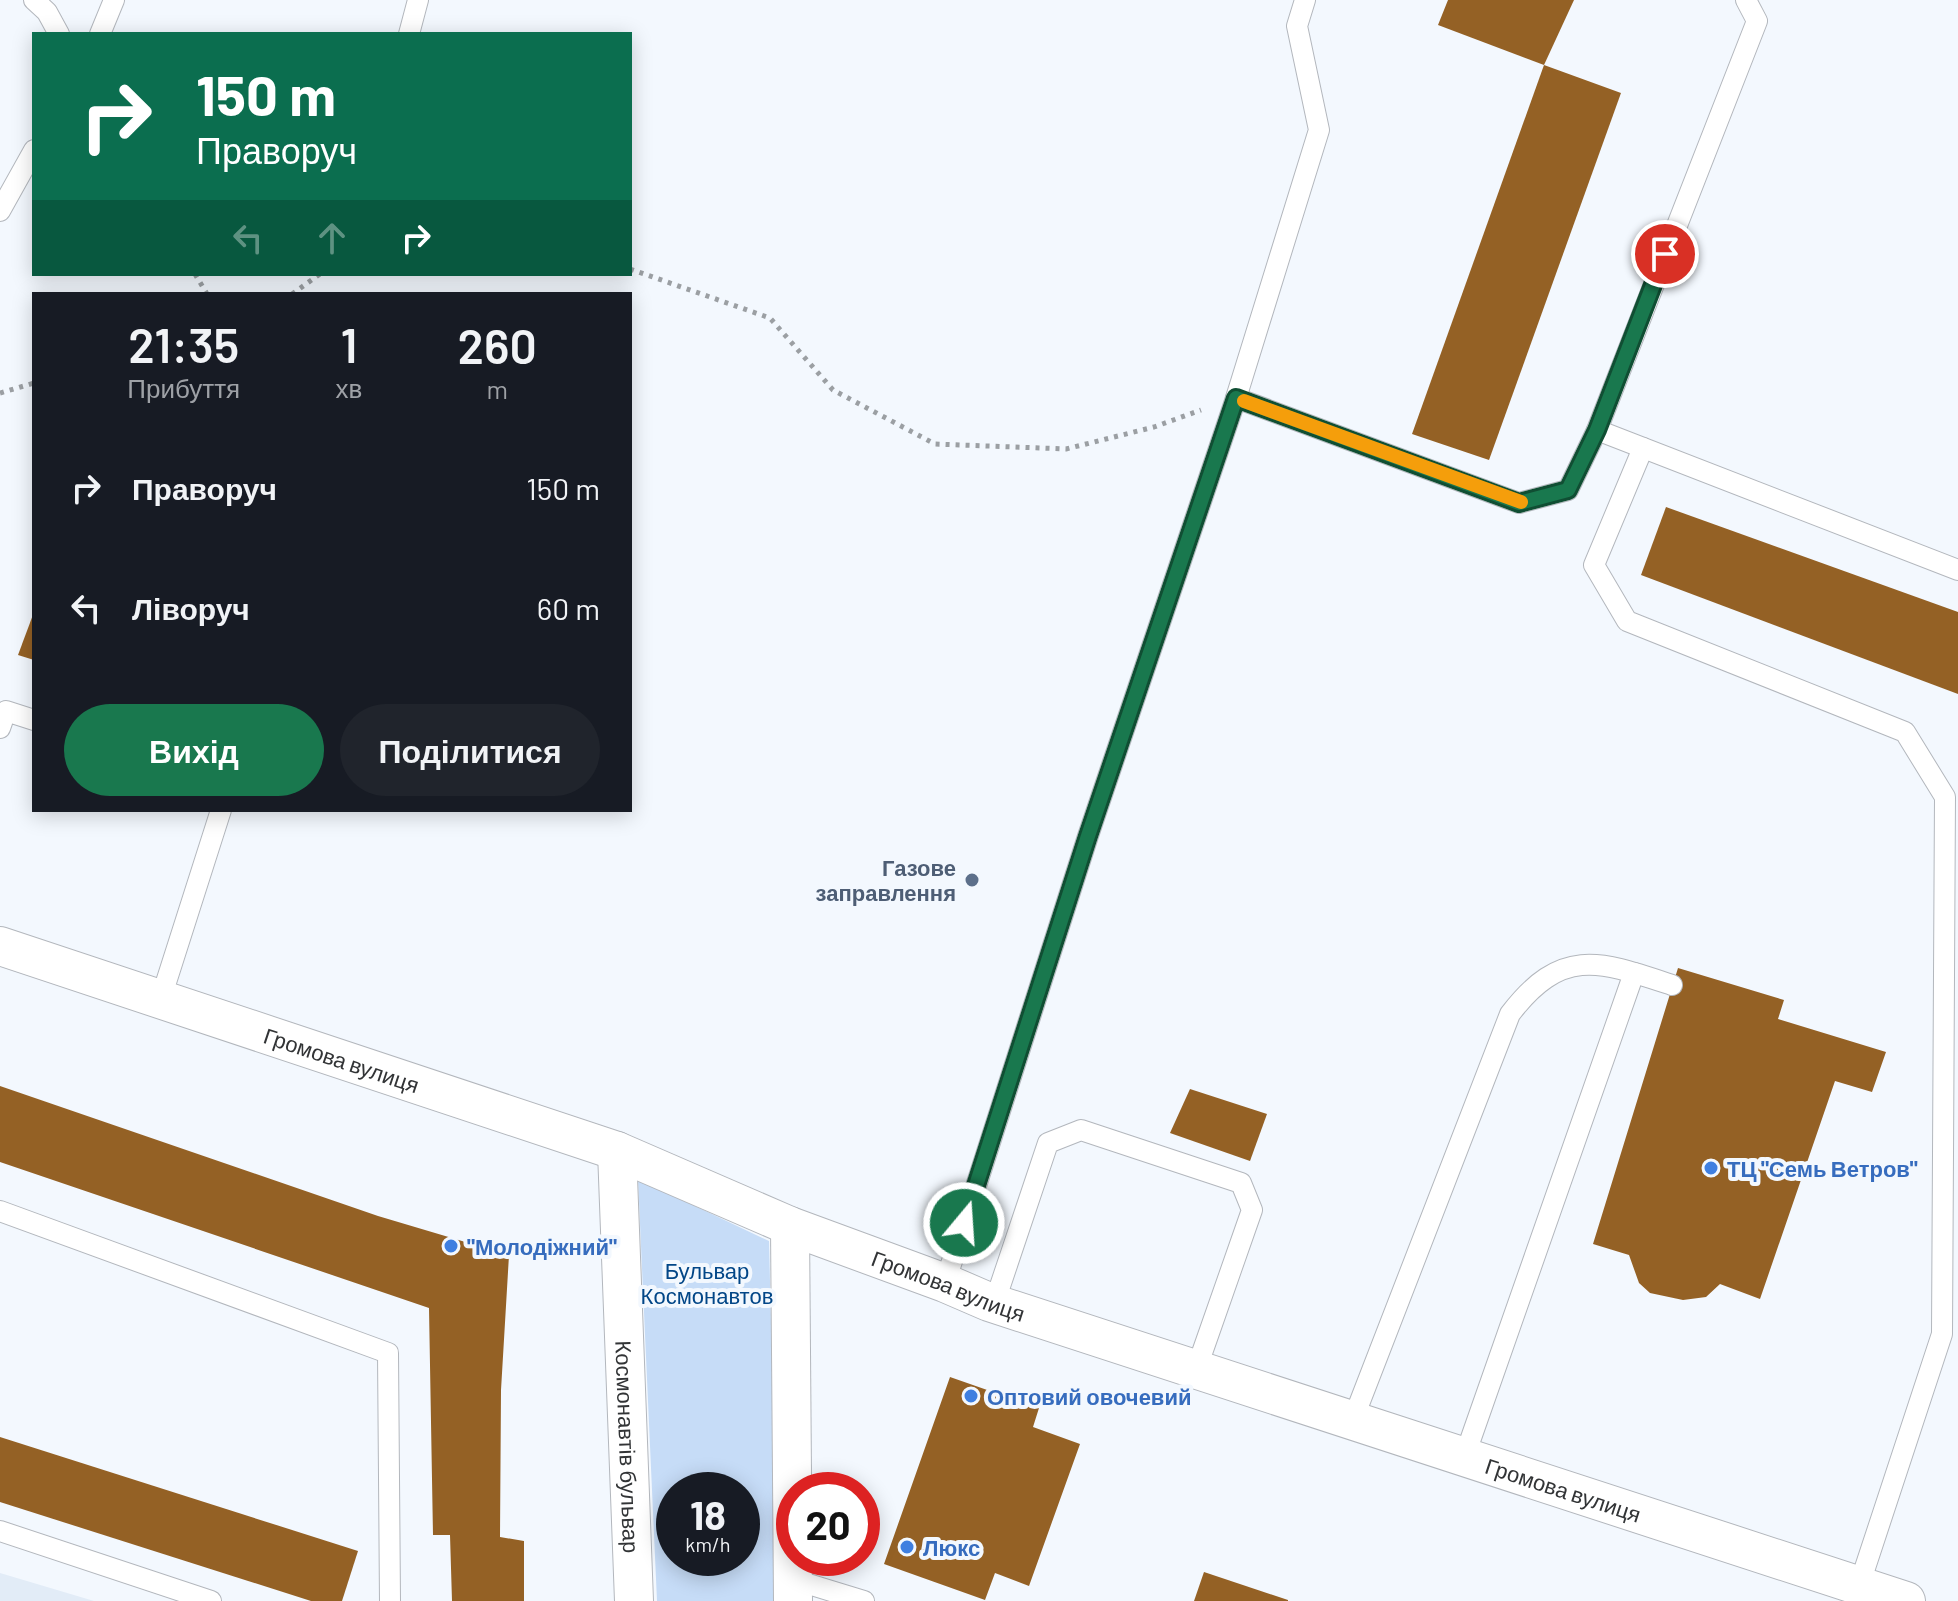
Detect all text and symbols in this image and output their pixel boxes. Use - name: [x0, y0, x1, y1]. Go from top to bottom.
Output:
- text: 150 m: [196, 60, 336, 127]
- icon: right: [64, 64, 168, 168]
- text: Праворуч: [196, 128, 357, 171]
- icon: left: [226, 216, 270, 260]
- icon: ahead: [310, 216, 354, 260]
- icon: right: [394, 216, 438, 260]
- pin: [1631, 220, 1699, 288]
- icon: arrive: [1643, 232, 1687, 276]
- text: 21:35: [128, 315, 239, 373]
- text: 1: [340, 315, 357, 373]
- text: 260: [458, 316, 537, 374]
- text: Прибуття: [127, 372, 240, 403]
- text: хв: [335, 372, 362, 403]
- text: m: [486, 373, 508, 404]
- icon: right: [64, 466, 108, 510]
- text: Праворуч: [132, 470, 277, 506]
- text: 150 m: [526, 470, 600, 506]
- icon: left: [64, 586, 108, 630]
- text: Ліворуч: [132, 590, 250, 626]
- text: 60 m: [537, 590, 600, 626]
- button: Вихід: [64, 704, 324, 796]
- button: Поділитися: [340, 704, 600, 796]
- place label: Газове заправлення: [816, 854, 956, 906]
- marker: Газове заправлення: [963, 871, 981, 889]
- street label: Громова вулиця: [261, 1022, 423, 1097]
- place label: ТЦ "Семь Ветров": [1727, 1155, 1918, 1182]
- marker: ТЦ "Семь Ветров": [1702, 1159, 1720, 1177]
- position arrow: [922, 1181, 1006, 1265]
- place label: "Молодіжний": [467, 1233, 617, 1260]
- marker: "Молодіжний": [442, 1237, 460, 1255]
- street label: Громова вулиця: [868, 1244, 1028, 1326]
- park label: Бульвар Космонавтов: [641, 1257, 773, 1308]
- street label: Космонавтів бульвар: [611, 1340, 645, 1554]
- place label: Оптовий овочевий: [987, 1383, 1191, 1409]
- marker: Оптовий овочевий: [962, 1387, 980, 1405]
- street label: Громова вулиця: [1482, 1452, 1645, 1527]
- speed limit sign: 20: [776, 1472, 880, 1576]
- text: 18: [690, 1490, 726, 1538]
- text: km/h: [685, 1532, 731, 1556]
- place label: Люкс: [923, 1534, 980, 1560]
- marker: Люкс: [898, 1538, 916, 1556]

